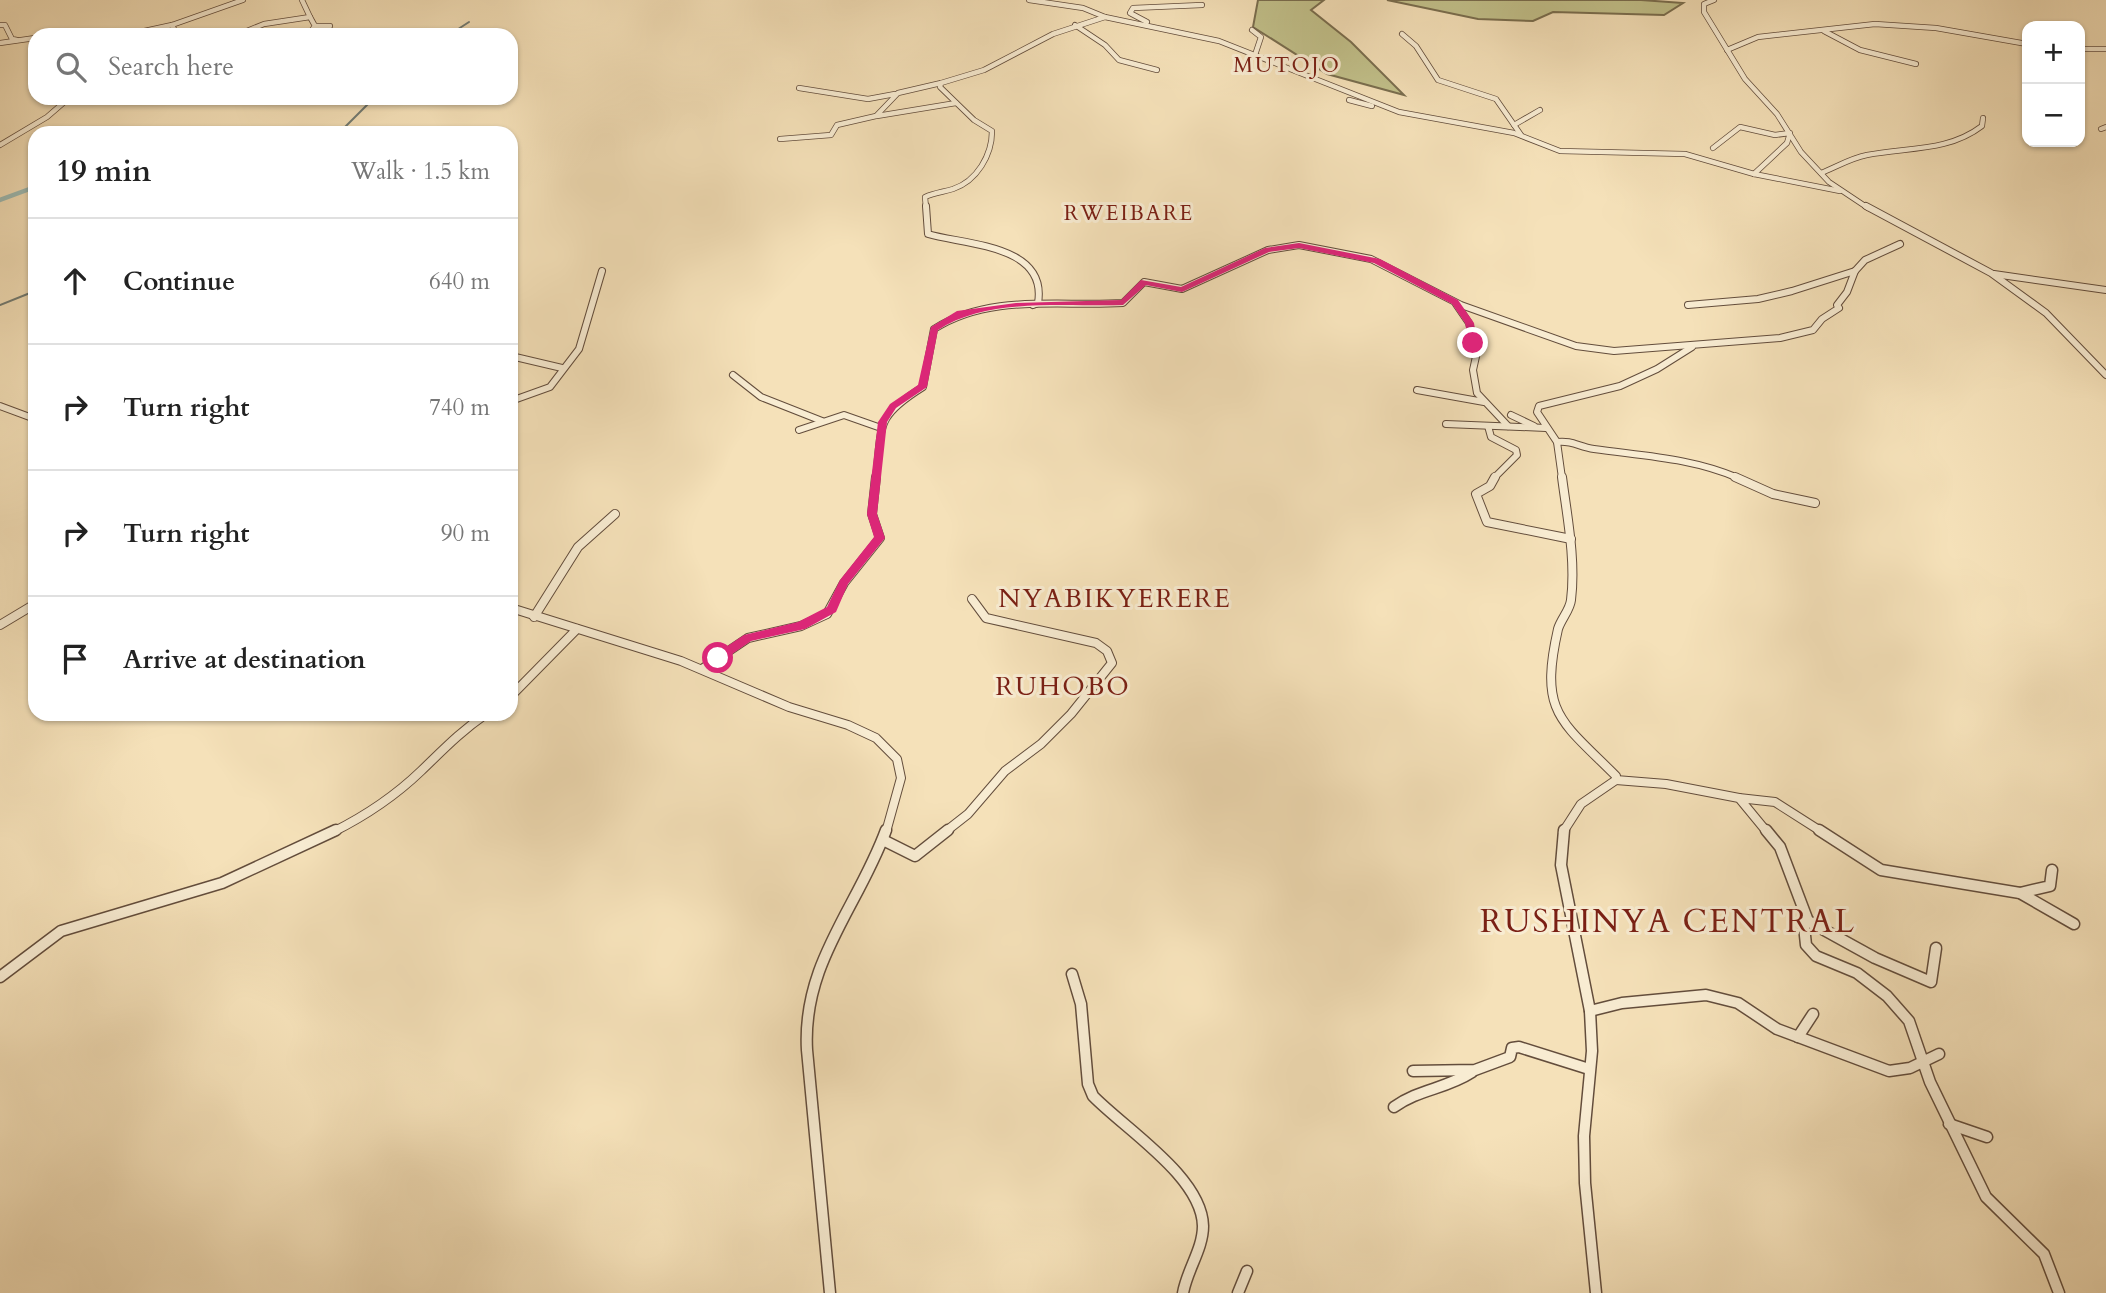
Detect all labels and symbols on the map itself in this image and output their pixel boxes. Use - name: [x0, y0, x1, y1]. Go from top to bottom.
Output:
- district label: MUTOJO: [1233, 51, 1341, 80]
- district label: RWEIBARE: [1064, 199, 1194, 228]
- route end: [1457, 327, 1488, 358]
- district label: NYABIKYERERE: [998, 581, 1232, 616]
- route start: [702, 642, 733, 673]
- district label: RUHOBO: [995, 669, 1131, 704]
- district label: RUSHINYA CENTRAL: [1480, 900, 1856, 944]

